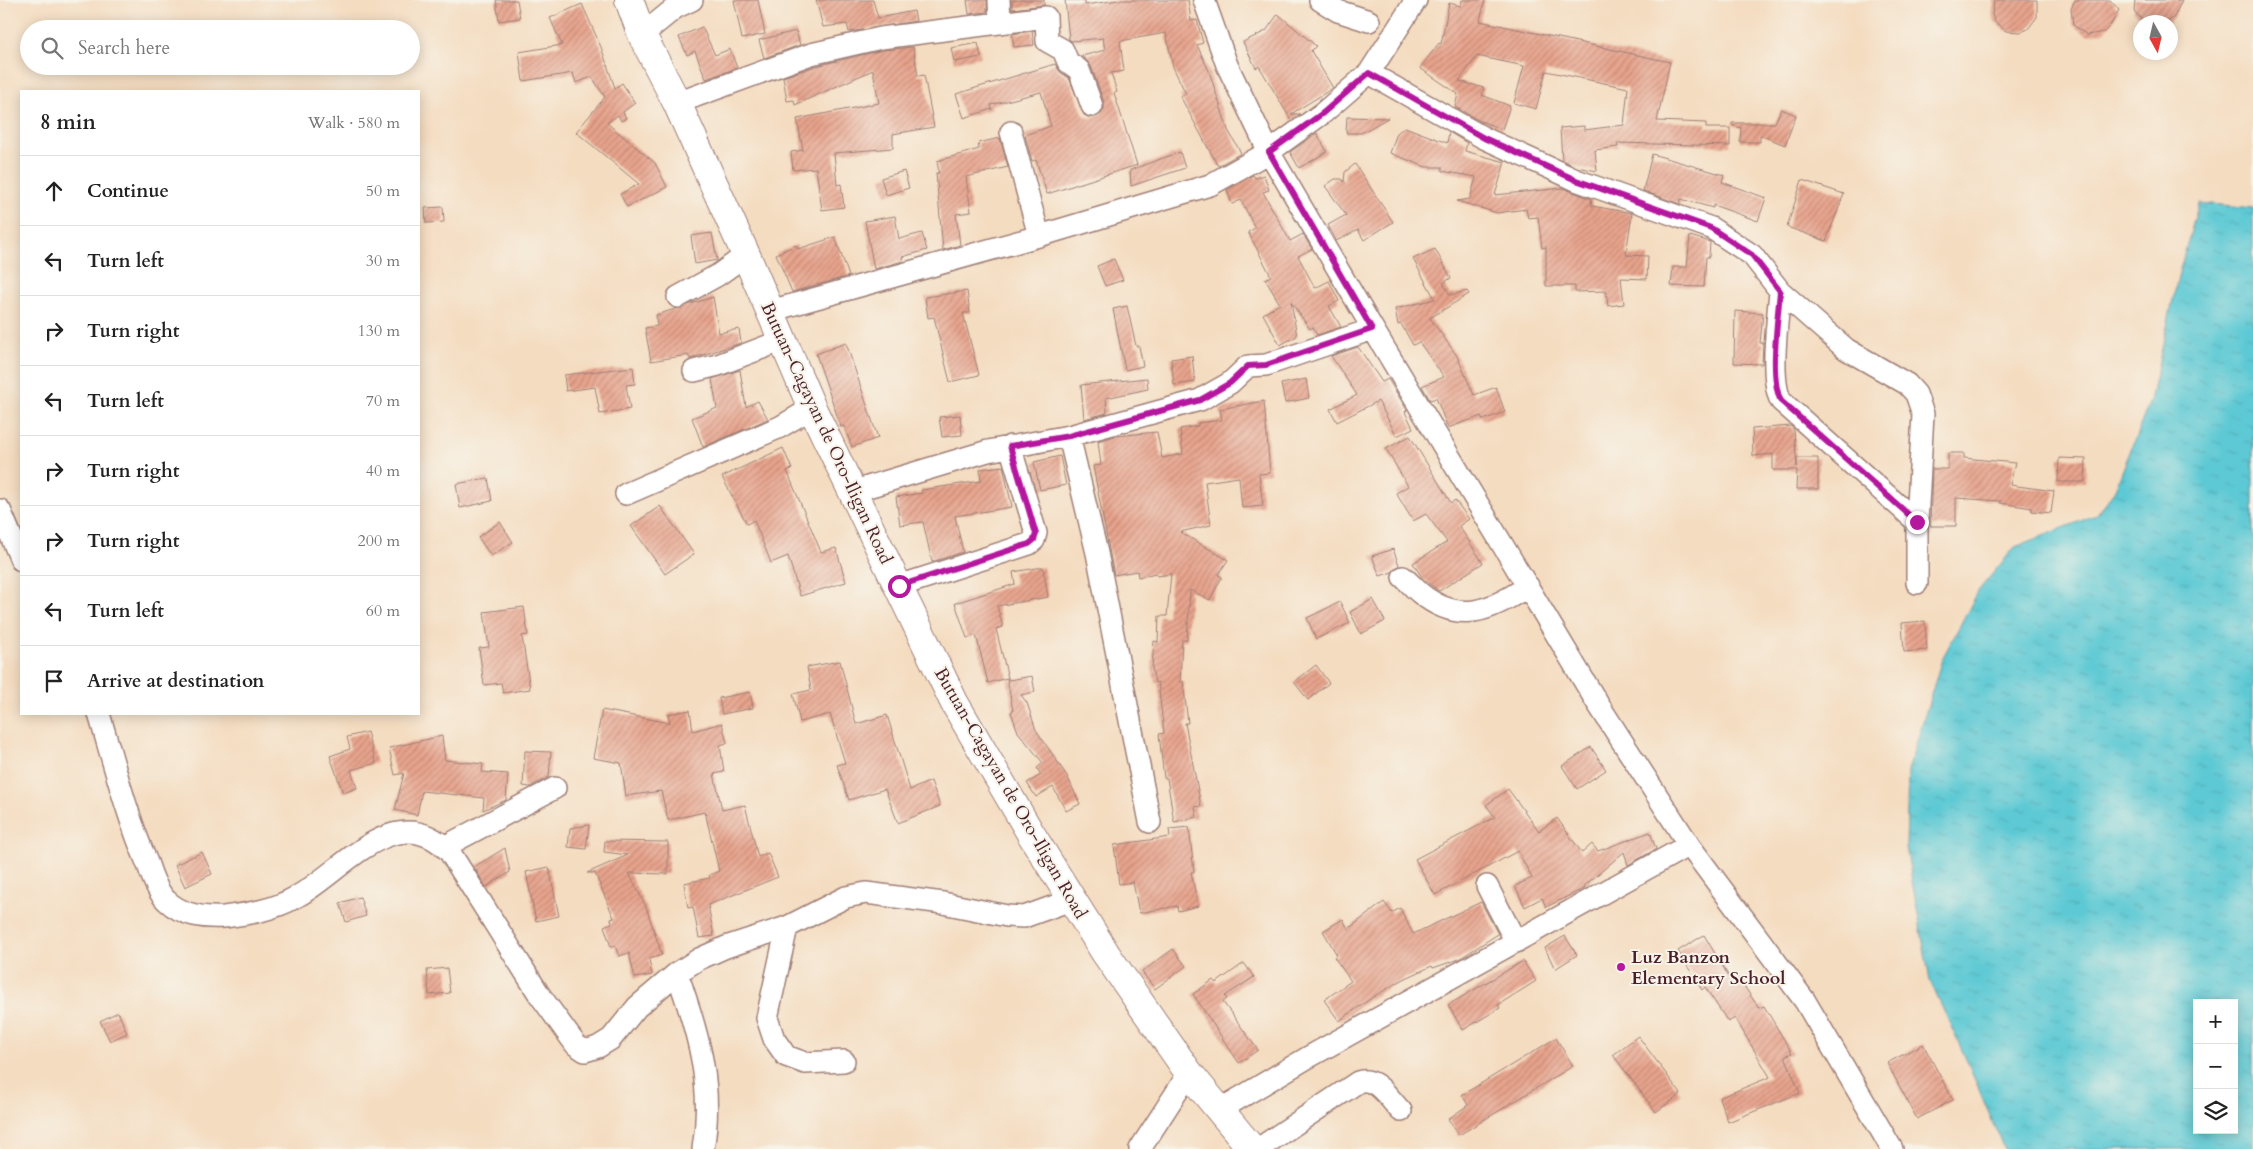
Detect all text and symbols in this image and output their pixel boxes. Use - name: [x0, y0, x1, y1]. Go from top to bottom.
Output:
- north arrow: [2133, 15, 2178, 60]
- search box: [20, 20, 420, 75]
- icon: search: [38, 34, 66, 62]
- text: Search here: [78, 35, 170, 61]
- text: 8 min: [40, 108, 96, 137]
- text: Walk · 580 m: [308, 112, 400, 134]
- icon: ahead: [40, 177, 68, 205]
- text: Continue: [87, 178, 169, 204]
- text: 50 m: [366, 180, 400, 202]
- icon: left: [40, 247, 68, 275]
- text: Turn left: [87, 248, 164, 274]
- text: 30 m: [366, 250, 400, 272]
- street label: Butuan-Cagayan de Oro-Iligan Road: [755, 298, 899, 569]
- icon: right: [40, 317, 68, 345]
- text: Turn right: [87, 318, 179, 344]
- text: 130 m: [358, 320, 400, 342]
- icon: left: [40, 387, 68, 415]
- text: Turn left: [87, 388, 164, 414]
- text: 70 m: [366, 390, 400, 412]
- icon: right: [40, 457, 68, 485]
- text: Turn right: [87, 458, 179, 484]
- text: 40 m: [366, 460, 400, 482]
- route end: [1906, 511, 1929, 534]
- icon: right: [40, 527, 68, 555]
- text: Turn right: [87, 528, 179, 554]
- text: 200 m: [358, 530, 400, 552]
- route start: [888, 575, 911, 598]
- icon: left: [40, 597, 68, 625]
- text: Turn left: [87, 598, 164, 624]
- text: 60 m: [366, 600, 400, 622]
- street label: Butuan-Cagayan de Oro-Iligan Road: [928, 663, 1093, 924]
- icon: arrive: [40, 667, 68, 695]
- text: Arrive at destination: [87, 668, 264, 694]
- place label: Luz Banzon Elementary School: [1631, 945, 1785, 991]
- marker: Luz Banzon Elementary School: [1615, 961, 1627, 973]
- map controls: [2193, 999, 2238, 1134]
- button: +: [2193, 999, 2238, 1044]
- button: −: [2193, 1044, 2238, 1089]
- button: layers: [2193, 1089, 2238, 1134]

